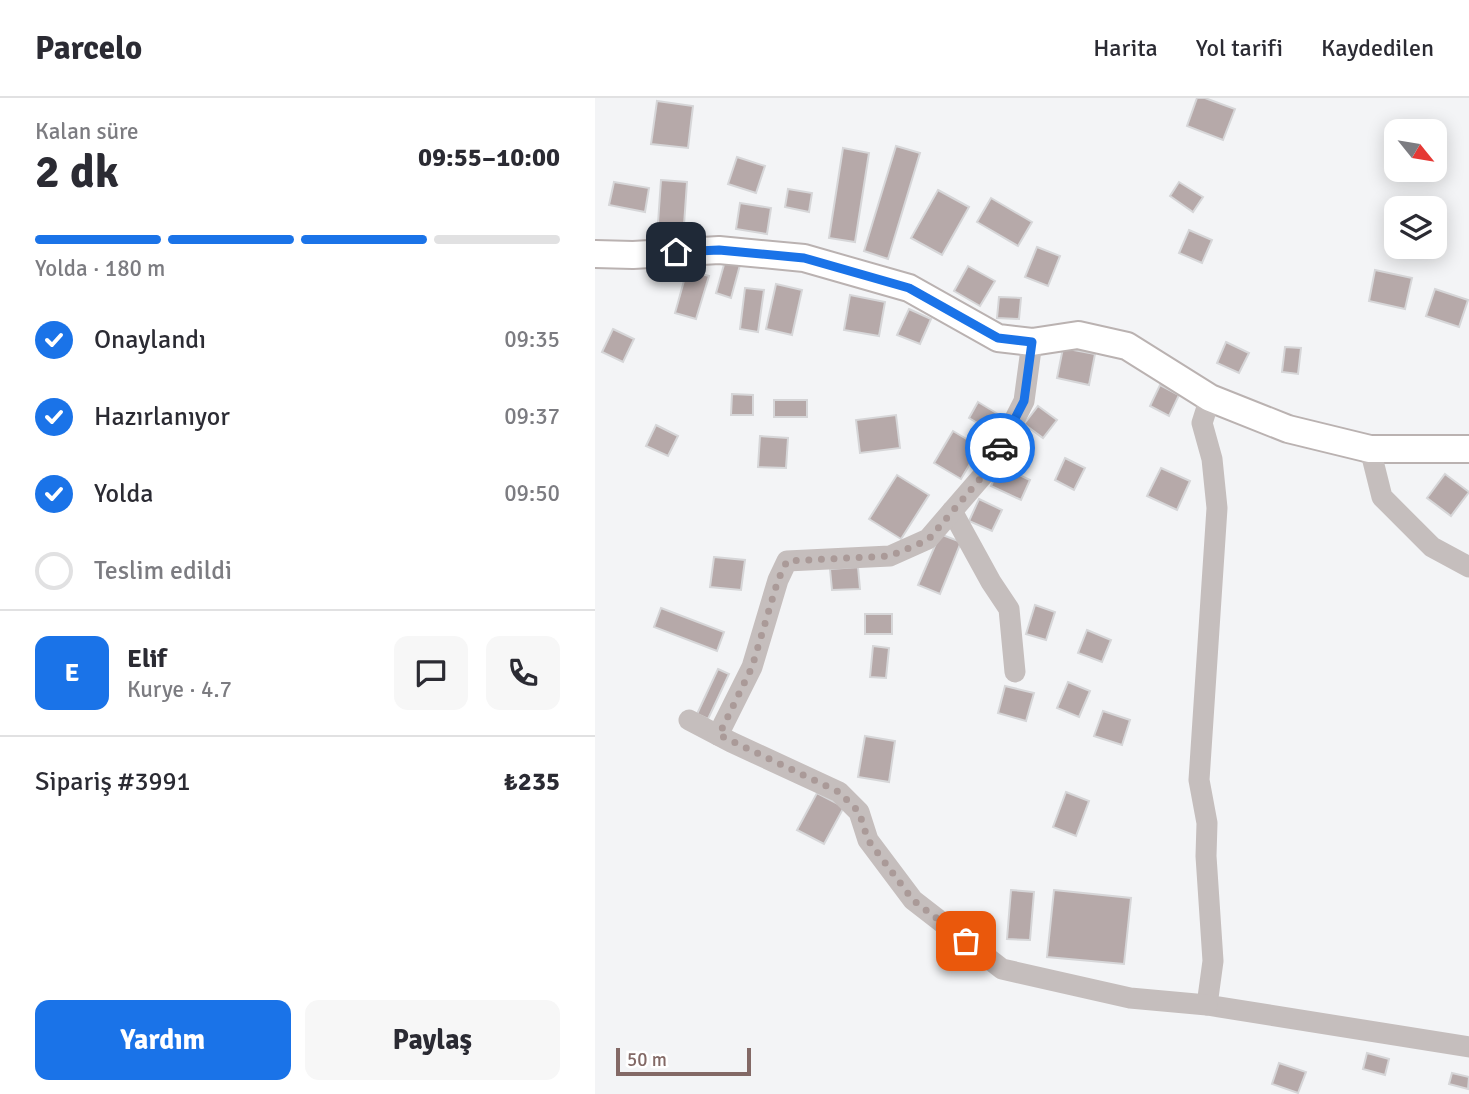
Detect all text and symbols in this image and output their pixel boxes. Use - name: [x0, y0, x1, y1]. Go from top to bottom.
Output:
- text: Parcelo: [35, 28, 142, 69]
- text: Harita: [1093, 33, 1158, 63]
- text: Yol tarifi: [1196, 33, 1283, 63]
- text: Kaydedilen: [1321, 33, 1434, 63]
- text: Kalan süre: [35, 117, 139, 146]
- north arrow: [1384, 119, 1447, 182]
- map controls: [1384, 119, 1447, 259]
- text: 09:55–10:00: [418, 142, 560, 174]
- text: 2 dk: [35, 144, 119, 200]
- button: layers: [1384, 196, 1447, 259]
- pin: [646, 222, 706, 282]
- icon: home: [657, 233, 695, 271]
- text: Yolda · 180 m: [35, 254, 165, 283]
- icon: check: [35, 321, 73, 359]
- text: Onaylandı: [94, 324, 206, 356]
- text: 09:35: [504, 325, 560, 354]
- icon: check: [35, 398, 73, 436]
- text: Hazırlanıyor: [94, 401, 230, 433]
- text: 09:37: [504, 402, 560, 431]
- courier: [965, 413, 1035, 483]
- icon: car: [981, 429, 1019, 467]
- icon: check: [35, 475, 73, 513]
- text: Yolda: [94, 478, 154, 510]
- text: 09:50: [504, 479, 560, 508]
- text: Teslim edildi: [94, 555, 232, 587]
- button: chat: [394, 636, 468, 710]
- button: phone: [486, 636, 560, 710]
- text: Elif: [127, 643, 167, 675]
- text: E: [65, 657, 79, 689]
- text: Kurye · 4.7: [127, 675, 232, 704]
- text: Sipariş #3991: [35, 766, 191, 798]
- text: ₺235: [504, 766, 560, 798]
- pin: [936, 911, 996, 971]
- icon: bag: [947, 922, 985, 960]
- button: Yardım: [35, 1000, 291, 1080]
- button: Paylaş: [305, 1000, 560, 1080]
- scale bar: [616, 1045, 751, 1077]
- text: 50 m: [627, 1048, 667, 1072]

